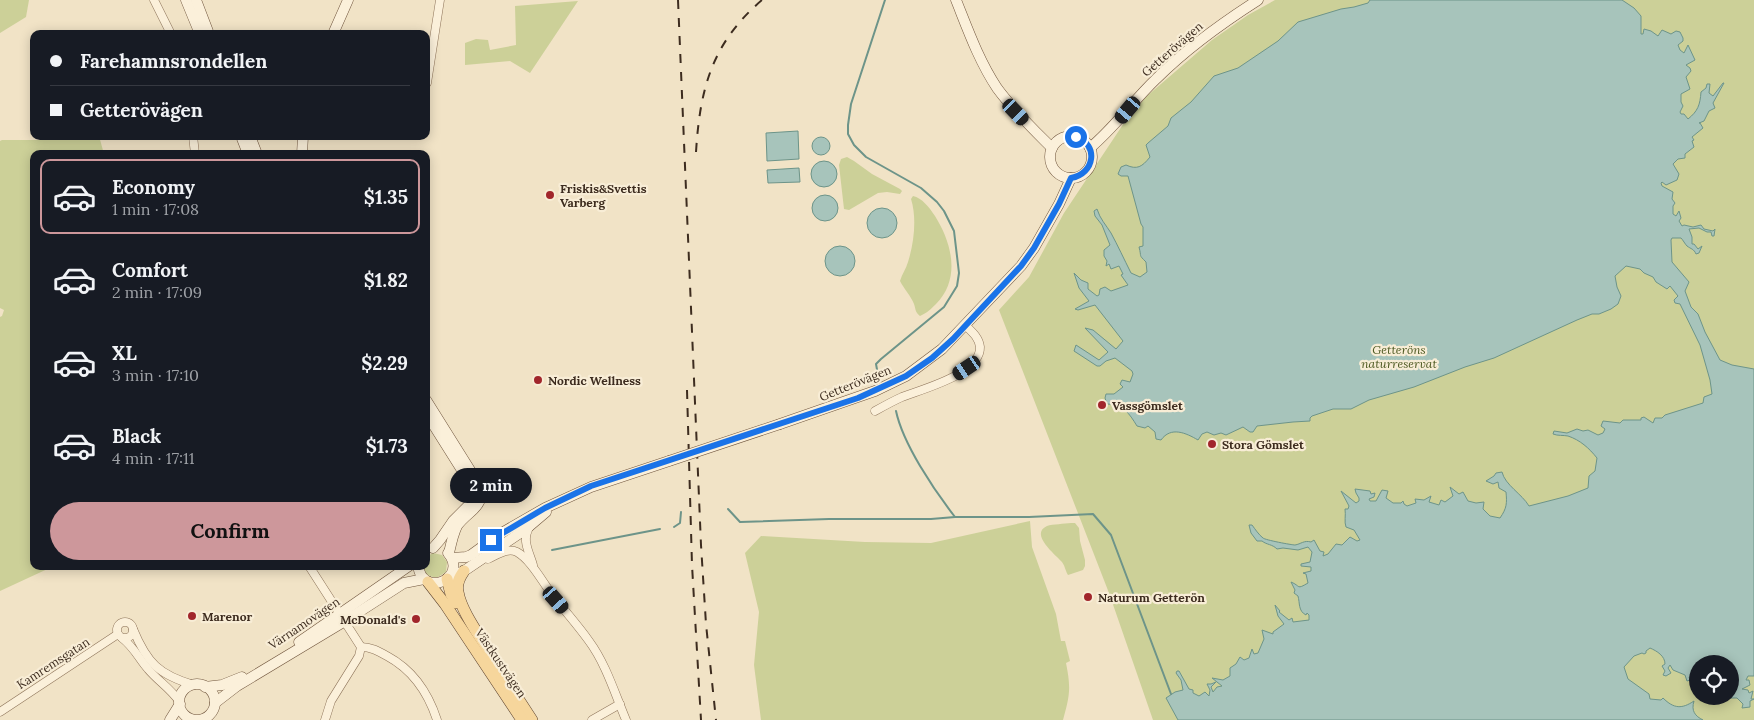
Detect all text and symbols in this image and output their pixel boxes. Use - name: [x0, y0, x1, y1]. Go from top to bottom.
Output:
- street label: Getterövägen: [1138, 18, 1206, 80]
- text: Farehamnsrondellen: [80, 49, 267, 73]
- car: [1112, 94, 1143, 126]
- car: [1000, 96, 1031, 128]
- text: Getterövägen: [80, 98, 203, 122]
- route start: [1065, 126, 1087, 148]
- icon: car: [52, 174, 97, 219]
- text: Economy: [112, 175, 195, 199]
- place label: Friskis&Svettis Varberg: [560, 181, 647, 210]
- text: $1.35: [364, 185, 408, 209]
- marker: Friskis&Svettis Varberg: [544, 189, 556, 201]
- text: 1 min · 17:08: [112, 199, 199, 219]
- icon: car: [52, 257, 97, 302]
- text: Comfort: [112, 258, 188, 282]
- text: $1.82: [364, 268, 408, 292]
- text: 2 min · 17:09: [112, 282, 202, 302]
- icon: car: [52, 340, 97, 385]
- text: XL: [112, 341, 137, 365]
- park label: Getteröns naturreservat: [1361, 342, 1437, 371]
- text: $2.29: [361, 351, 408, 375]
- car: [950, 353, 983, 383]
- street label: Getterövägen: [817, 362, 893, 404]
- text: 3 min · 17:10: [112, 365, 199, 385]
- place label: Nordic Wellness: [548, 373, 641, 388]
- marker: Nordic Wellness: [532, 374, 544, 386]
- place label: Vassgömslet: [1112, 398, 1184, 413]
- marker: Vassgömslet: [1096, 399, 1108, 411]
- icon: car: [52, 423, 97, 468]
- text: Black: [112, 424, 161, 448]
- text: $1.73: [366, 434, 408, 458]
- place label: Stora Gömslet: [1222, 437, 1305, 452]
- marker: Stora Gömslet: [1206, 438, 1218, 450]
- text: 4 min · 17:11: [112, 448, 195, 468]
- callout: 2 min: [450, 468, 532, 502]
- text: 2 min: [470, 475, 512, 495]
- button: Confirm: [50, 502, 410, 560]
- route end: [480, 529, 502, 551]
- car: [540, 584, 571, 616]
- place label: Naturum Getterön: [1098, 590, 1205, 605]
- marker: Naturum Getterön: [1082, 591, 1094, 603]
- street label: Värnamovägen: [265, 594, 342, 653]
- place label: Marenor: [202, 609, 252, 624]
- marker: Marenor: [186, 610, 198, 622]
- place label: McDonald's: [340, 612, 406, 627]
- marker: McDonald's: [410, 613, 422, 625]
- street label: Västkustvägen: [472, 625, 530, 701]
- street label: Kamremsgatan: [14, 634, 92, 692]
- map controls: [1689, 655, 1739, 705]
- button: locate: [1689, 655, 1739, 705]

